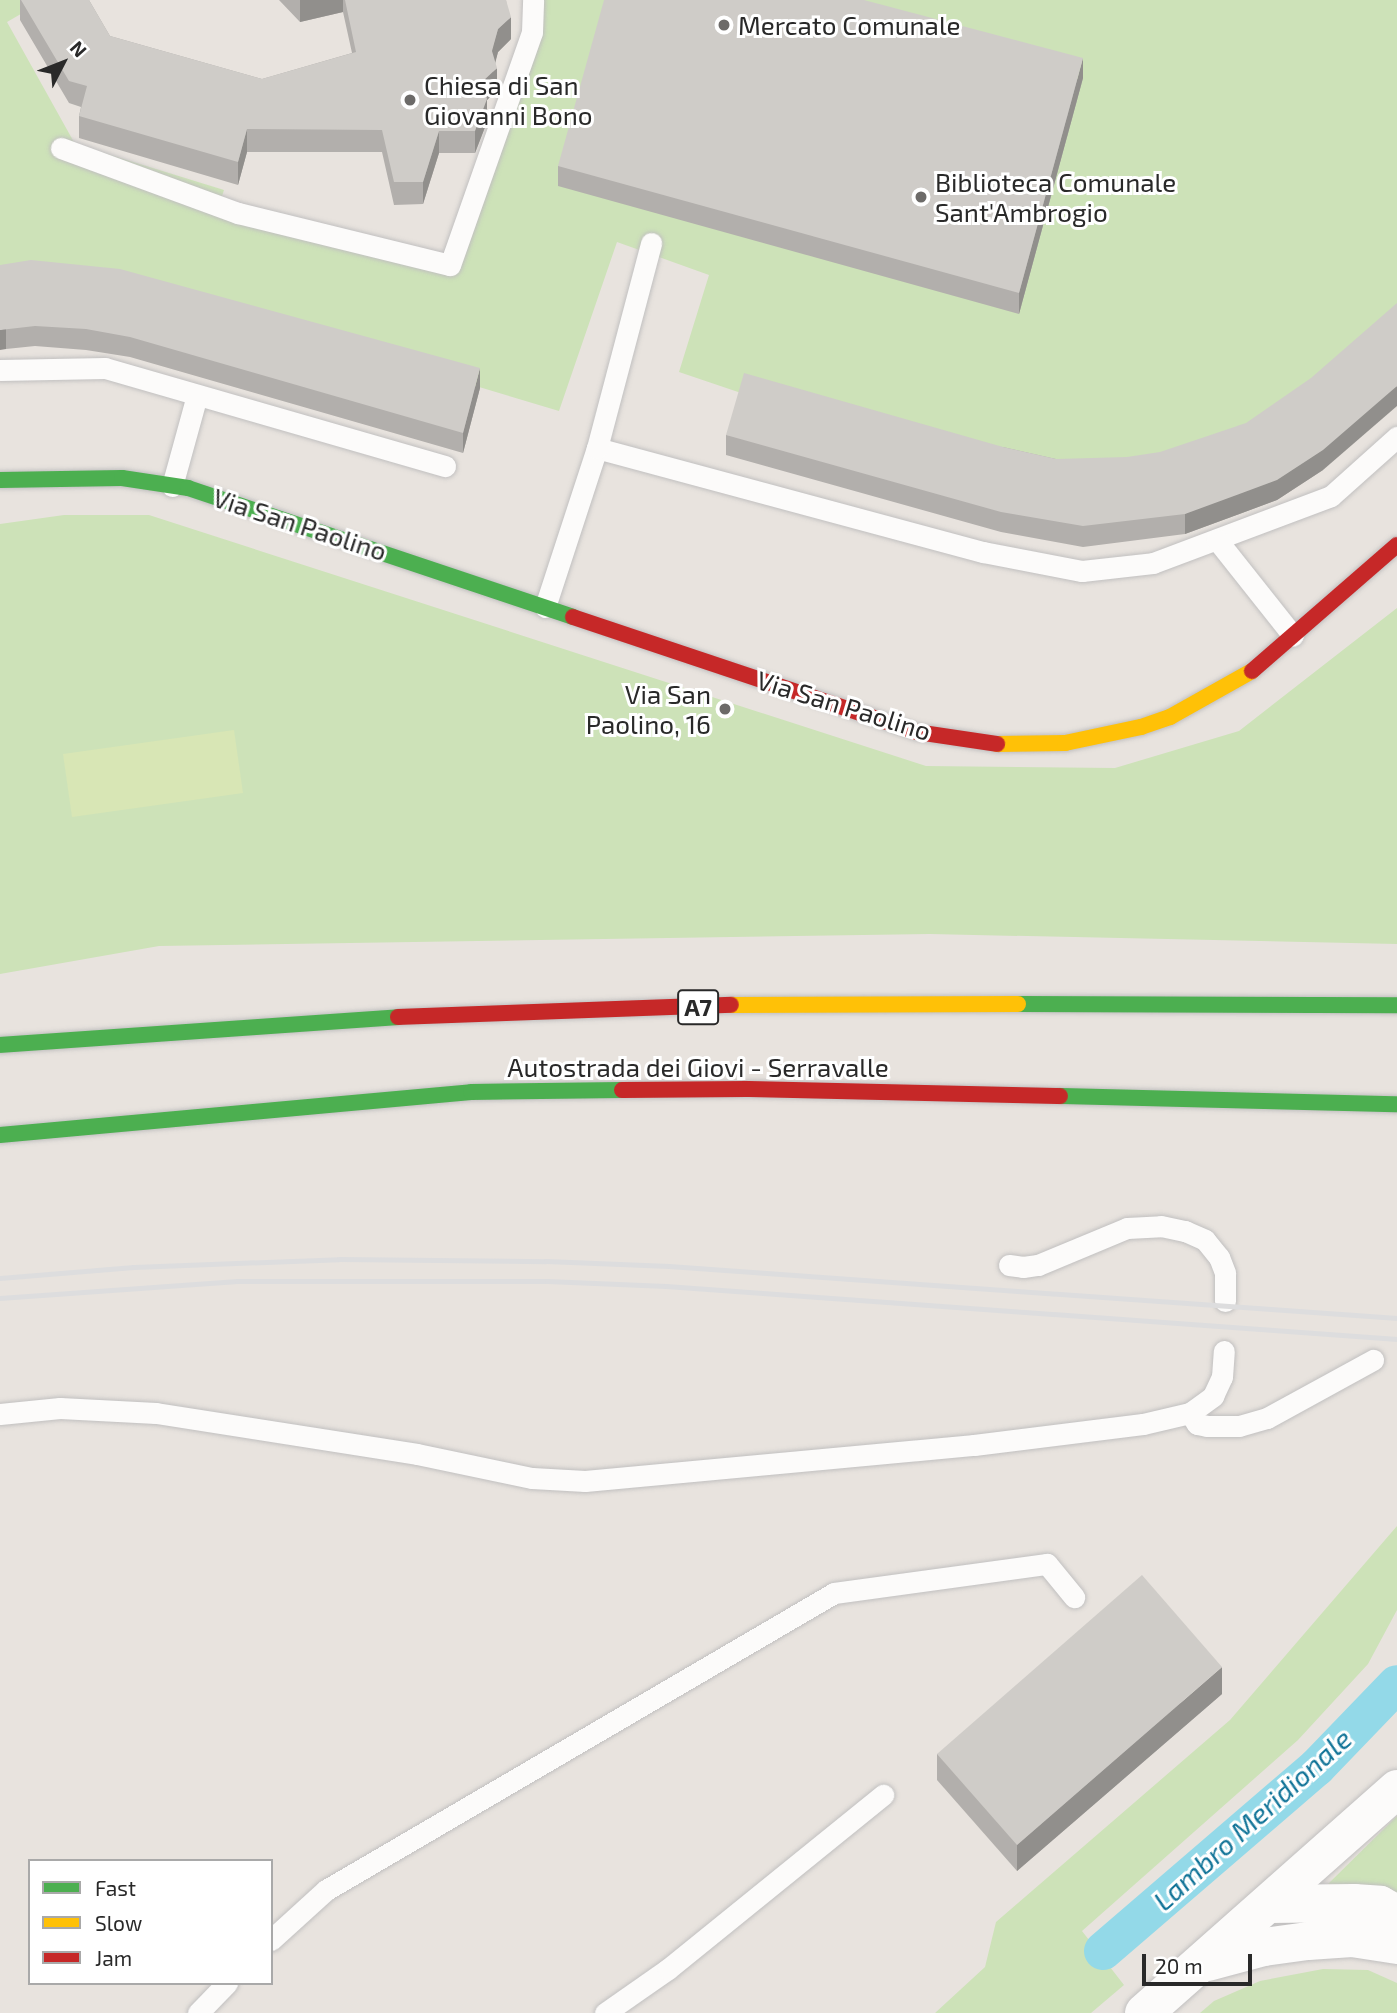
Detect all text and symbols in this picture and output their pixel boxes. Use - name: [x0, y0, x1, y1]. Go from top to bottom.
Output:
- place label: Mercato Comunale: [738, 9, 961, 41]
- marker: Mercato Comunale: [716, 17, 732, 33]
- north arrow: [28, 28, 98, 98]
- text: N: [66, 36, 92, 61]
- place label: Chiesa di San Giovanni Bono: [424, 69, 593, 130]
- marker: Chiesa di San Giovanni Bono: [402, 92, 418, 108]
- place label: Biblioteca Comunale Sant'Ambrogio: [935, 166, 1176, 228]
- marker: Biblioteca Comunale Sant'Ambrogio: [913, 189, 929, 205]
- street label: Via San Paolino: [209, 481, 391, 567]
- street label: Via San Paolino: [753, 664, 935, 746]
- place label: Via San Paolino, 16: [586, 678, 711, 740]
- marker: Via San Paolino, 16: [717, 701, 733, 717]
- road number: A7: [677, 987, 719, 1028]
- street label: Autostrada dei Giovi - Serravalle: [507, 1051, 889, 1083]
- water label: Lambro Meridionale: [1146, 1721, 1358, 1917]
- legend: [28, 1859, 273, 1985]
- text: Fast: [95, 1875, 136, 1900]
- text: Slow: [95, 1910, 142, 1935]
- scale bar: [1145, 1940, 1255, 1984]
- text: Jam: [95, 1945, 132, 1970]
- text: 20 m: [1155, 1953, 1203, 1978]

